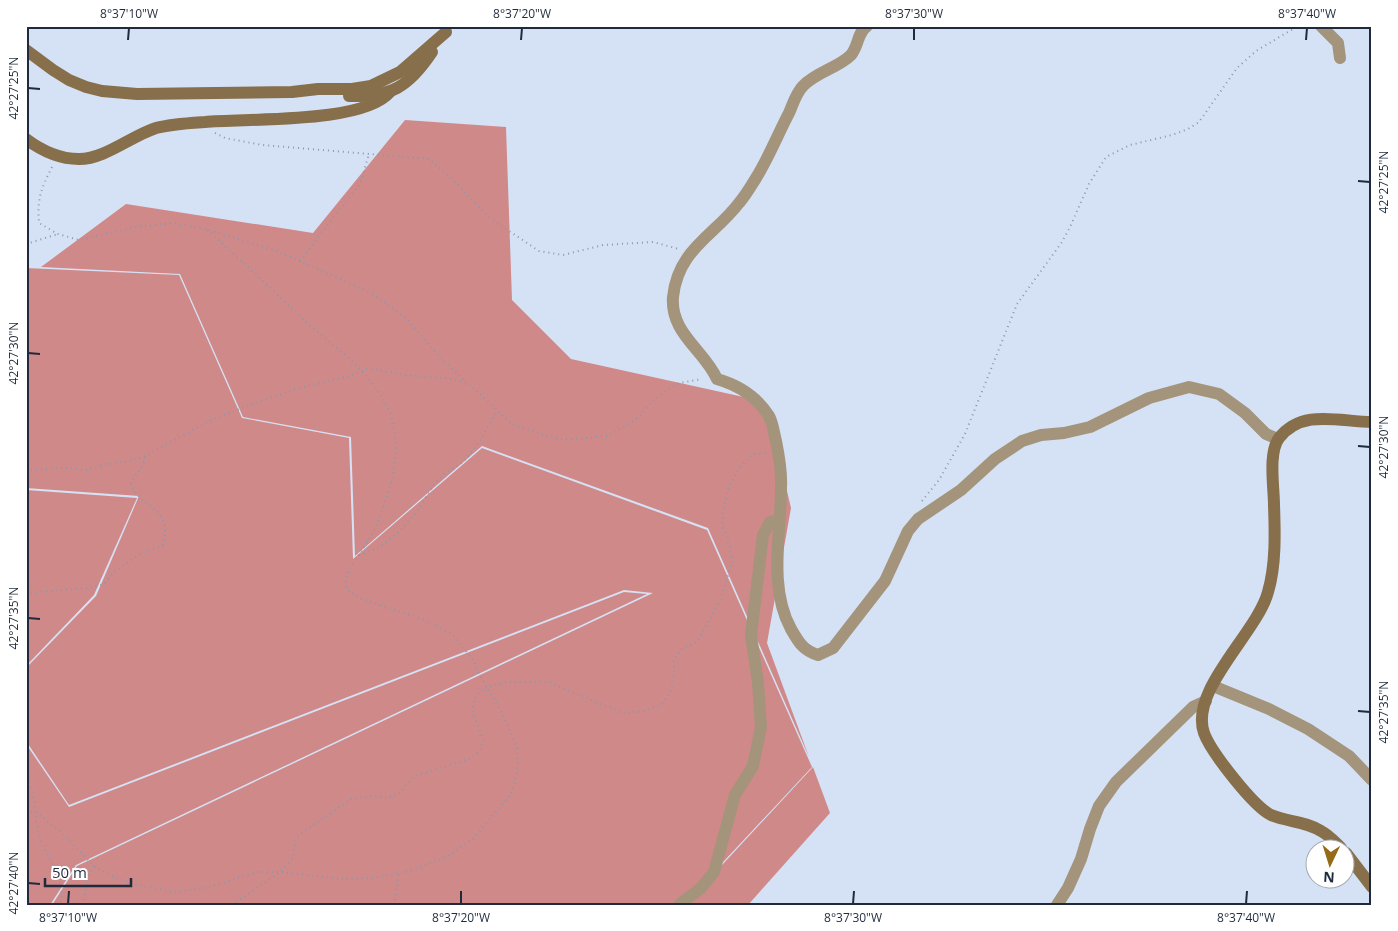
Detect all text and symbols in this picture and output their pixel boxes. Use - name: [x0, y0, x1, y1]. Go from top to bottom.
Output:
- text: 8°37'10"W: [100, 5, 158, 22]
- text: 8°37'20"W: [493, 5, 551, 22]
- text: 8°37'30"W: [885, 5, 943, 22]
- text: 8°37'40"W: [1278, 5, 1336, 22]
- text: 42°27'25"N: [5, 57, 22, 119]
- text: 42°27'25"N: [1375, 151, 1392, 213]
- text: 42°27'30"N: [5, 322, 22, 384]
- text: 42°27'30"N: [1375, 416, 1392, 478]
- text: 42°27'35"N: [5, 587, 22, 649]
- text: 42°27'35"N: [1375, 681, 1392, 743]
- north arrow: [1306, 838, 1356, 888]
- text: 42°27'40"N: [5, 852, 22, 914]
- scale bar: [45, 856, 131, 888]
- text: 50 m: [52, 862, 87, 882]
- text: N: [1323, 868, 1335, 887]
- text: 8°37'10"W: [39, 909, 97, 926]
- text: 8°37'20"W: [432, 909, 490, 926]
- text: 8°37'30"W: [824, 909, 882, 926]
- text: 8°37'40"W: [1217, 909, 1275, 926]

